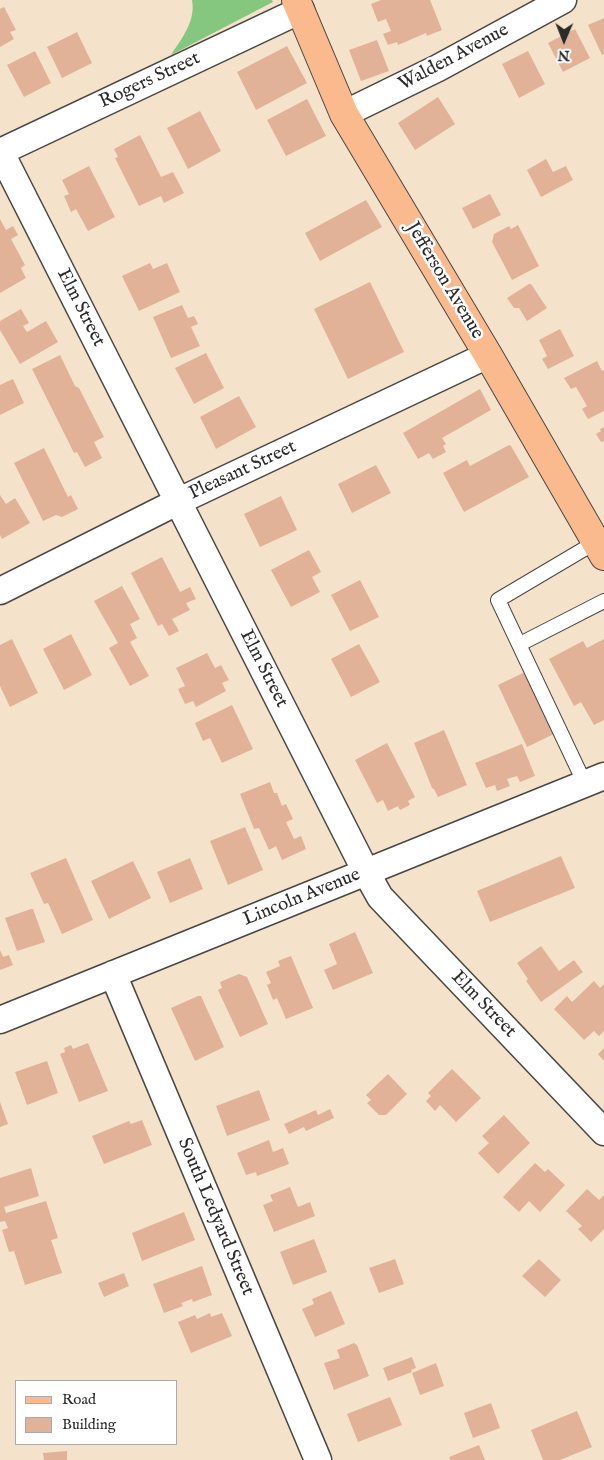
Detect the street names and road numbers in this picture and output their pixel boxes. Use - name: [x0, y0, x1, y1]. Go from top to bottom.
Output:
- street label: Walden Avenue: [395, 19, 513, 97]
- street label: Rogers Street: [96, 48, 204, 114]
- street label: Jefferson Avenue: [400, 218, 488, 344]
- street label: Elm Street: [51, 265, 109, 351]
- street label: Pleasant Street: [186, 436, 300, 506]
- street label: Elm Street: [234, 626, 292, 712]
- street label: Lincoln Avenue: [240, 864, 364, 932]
- street label: Elm Street: [445, 967, 521, 1043]
- street label: South Ledyard Street: [172, 1135, 258, 1299]

